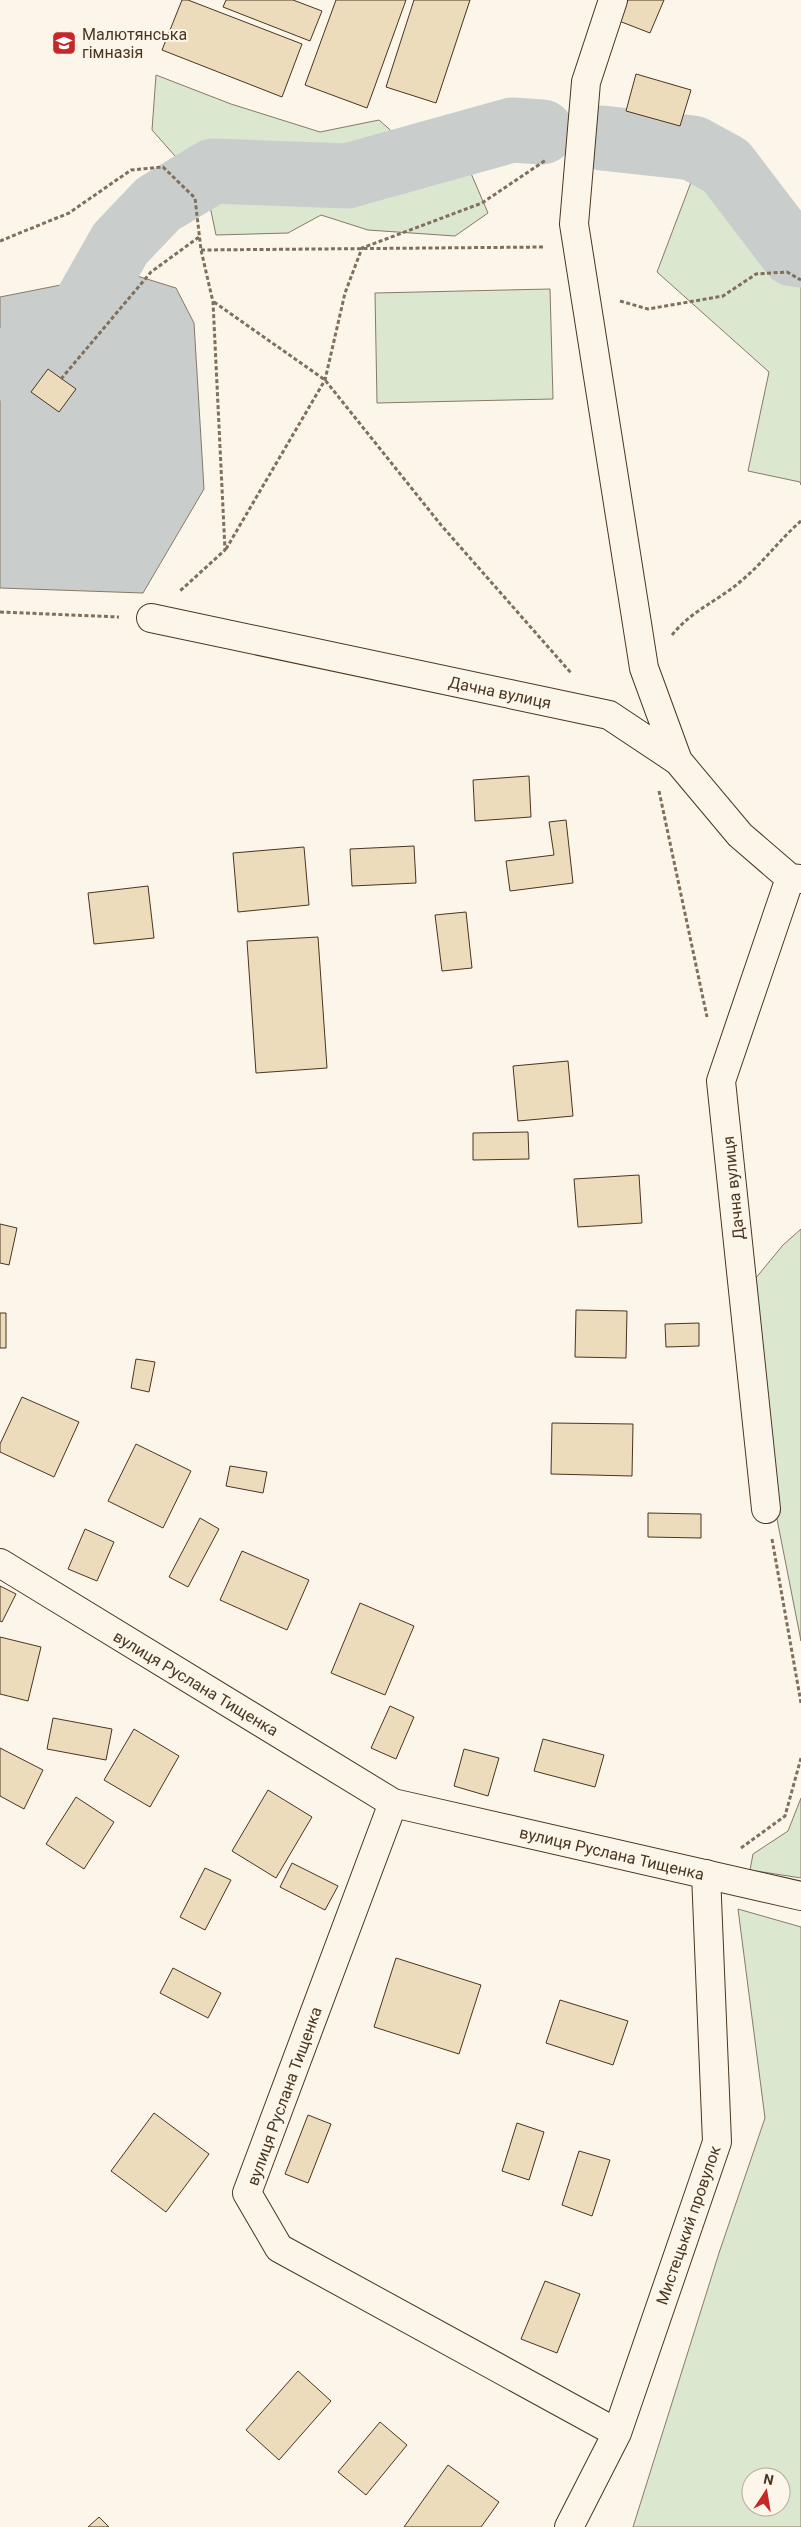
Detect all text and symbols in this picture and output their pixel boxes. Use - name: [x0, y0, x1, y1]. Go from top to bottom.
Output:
- place label: Малютянська гімназія: [82, 25, 187, 62]
- school or university icon: Малютянська гімназія: [51, 30, 77, 56]
- street label: Дачна вулиця: [447, 672, 553, 713]
- street label: Дачна вулиця: [719, 1135, 748, 1241]
- street label: вулиця Руслана Тищенка: [110, 1627, 282, 1740]
- street label: вулиця Руслана Тищенка: [518, 1823, 706, 1884]
- street label: вулиця Руслана Тищенка: [243, 2004, 326, 2188]
- street label: Мистецький провулок: [652, 2143, 725, 2307]
- north arrow: [741, 2467, 791, 2517]
- text: N: [762, 2470, 775, 2488]

